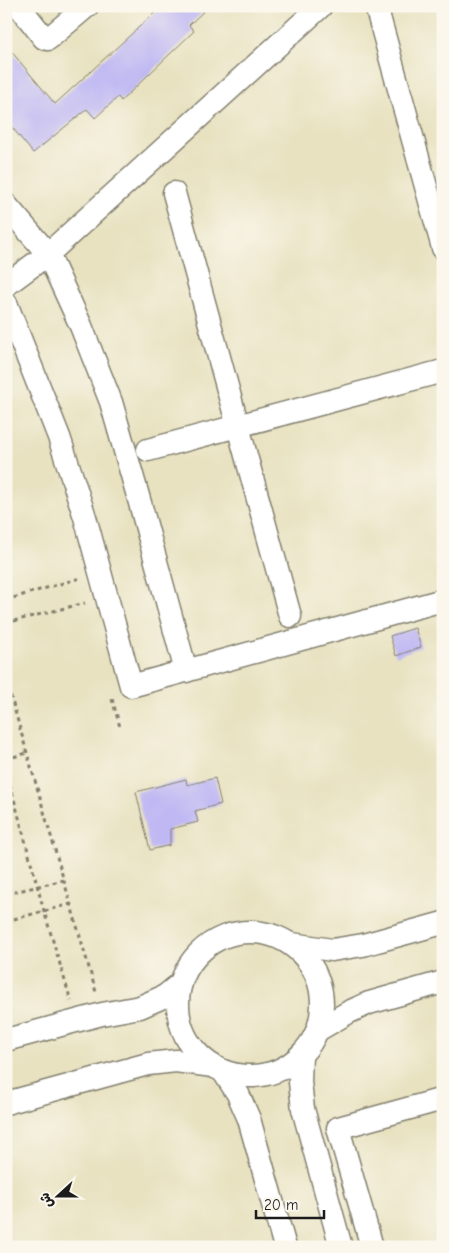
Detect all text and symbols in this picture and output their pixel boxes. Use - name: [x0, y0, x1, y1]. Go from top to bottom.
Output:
- north arrow: [32, 1170, 82, 1220]
- scale bar: [256, 1188, 324, 1220]
- text: ش: [36, 1190, 57, 1211]
- text: 20 m: [264, 1196, 298, 1214]

